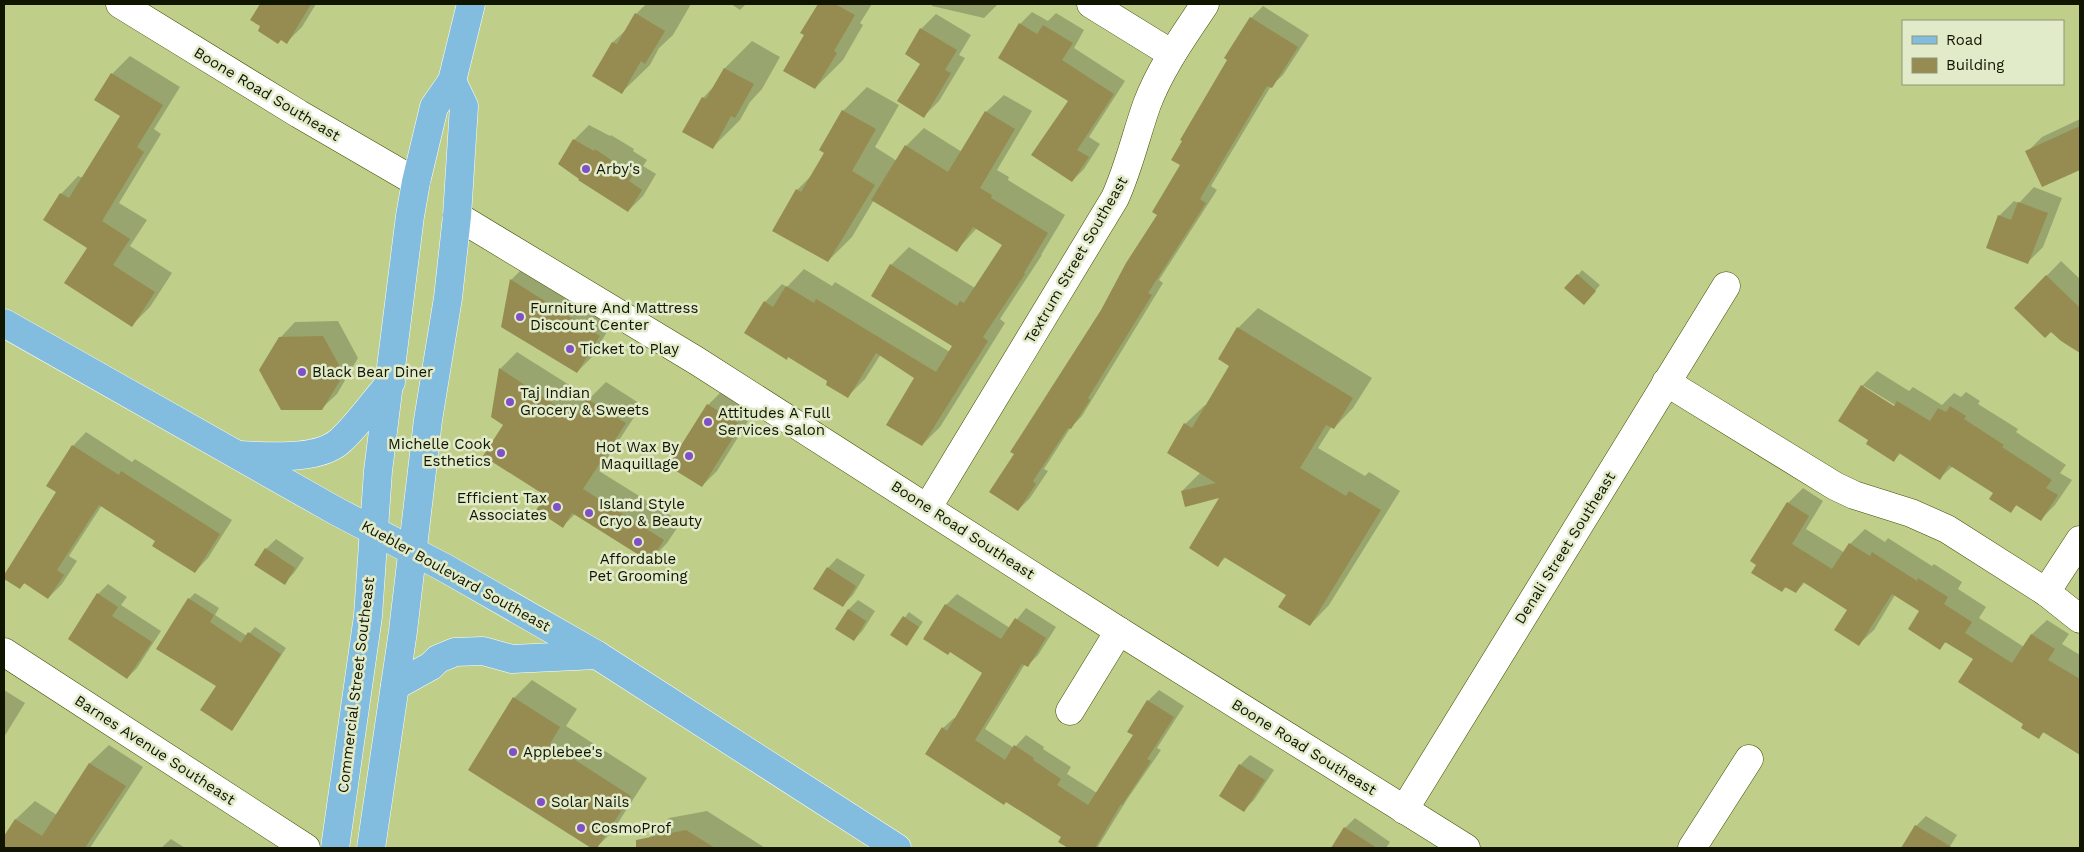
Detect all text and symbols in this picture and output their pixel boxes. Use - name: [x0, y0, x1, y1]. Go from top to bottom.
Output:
- legend: [1902, 20, 2064, 85]
- text: Road: [1946, 31, 1983, 49]
- street label: Boone Road Southeast: [191, 43, 344, 145]
- text: Building: [1946, 56, 2004, 74]
- place label: Arby's: [596, 160, 640, 178]
- marker: Arby's: [580, 163, 592, 175]
- street label: Textrum Street Southeast: [1021, 173, 1132, 347]
- place label: Furniture And Mattress Discount Center: [530, 299, 698, 334]
- marker: Furniture And Mattress Discount Center: [514, 311, 526, 323]
- place label: Ticket to Play: [580, 340, 679, 358]
- marker: Ticket to Play: [564, 343, 576, 355]
- place label: Black Bear Diner: [312, 363, 433, 381]
- marker: Black Bear Diner: [296, 366, 308, 378]
- place label: Taj Indian Grocery & Sweets: [520, 384, 649, 419]
- marker: Taj Indian Grocery & Sweets: [504, 396, 516, 408]
- place label: Attitudes A Full Services Salon: [718, 404, 831, 439]
- marker: Attitudes A Full Services Salon: [702, 416, 714, 428]
- place label: Michelle Cook Esthetics: [388, 435, 491, 470]
- place label: Hot Wax By Maquillage: [596, 438, 679, 473]
- marker: Michelle Cook Esthetics: [495, 447, 507, 459]
- marker: Hot Wax By Maquillage: [683, 450, 695, 462]
- street label: Denali Street Southeast: [1511, 468, 1620, 627]
- street label: Boone Road Southeast: [888, 477, 1039, 584]
- place label: Efficient Tax Associates: [457, 489, 547, 524]
- place label: Island Style Cryo & Beauty: [599, 495, 702, 530]
- marker: Efficient Tax Associates: [551, 501, 563, 513]
- marker: Island Style Cryo & Beauty: [583, 507, 595, 519]
- street label: Kuebler Boulevard Southeast: [358, 516, 554, 636]
- marker: Affordable Pet Grooming: [632, 536, 644, 548]
- place label: Affordable Pet Grooming: [588, 550, 688, 585]
- street label: Commercial Street Southeast: [334, 575, 378, 794]
- street label: Barnes Avenue Southeast: [71, 691, 239, 809]
- street label: Boone Road Southeast: [1228, 695, 1380, 799]
- place label: Applebee's: [523, 743, 603, 761]
- marker: Applebee's: [507, 746, 519, 758]
- place label: Solar Nails: [551, 793, 630, 811]
- marker: Solar Nails: [535, 796, 547, 808]
- place label: CosmoProf: [591, 819, 671, 837]
- marker: CosmoProf: [575, 822, 587, 834]

